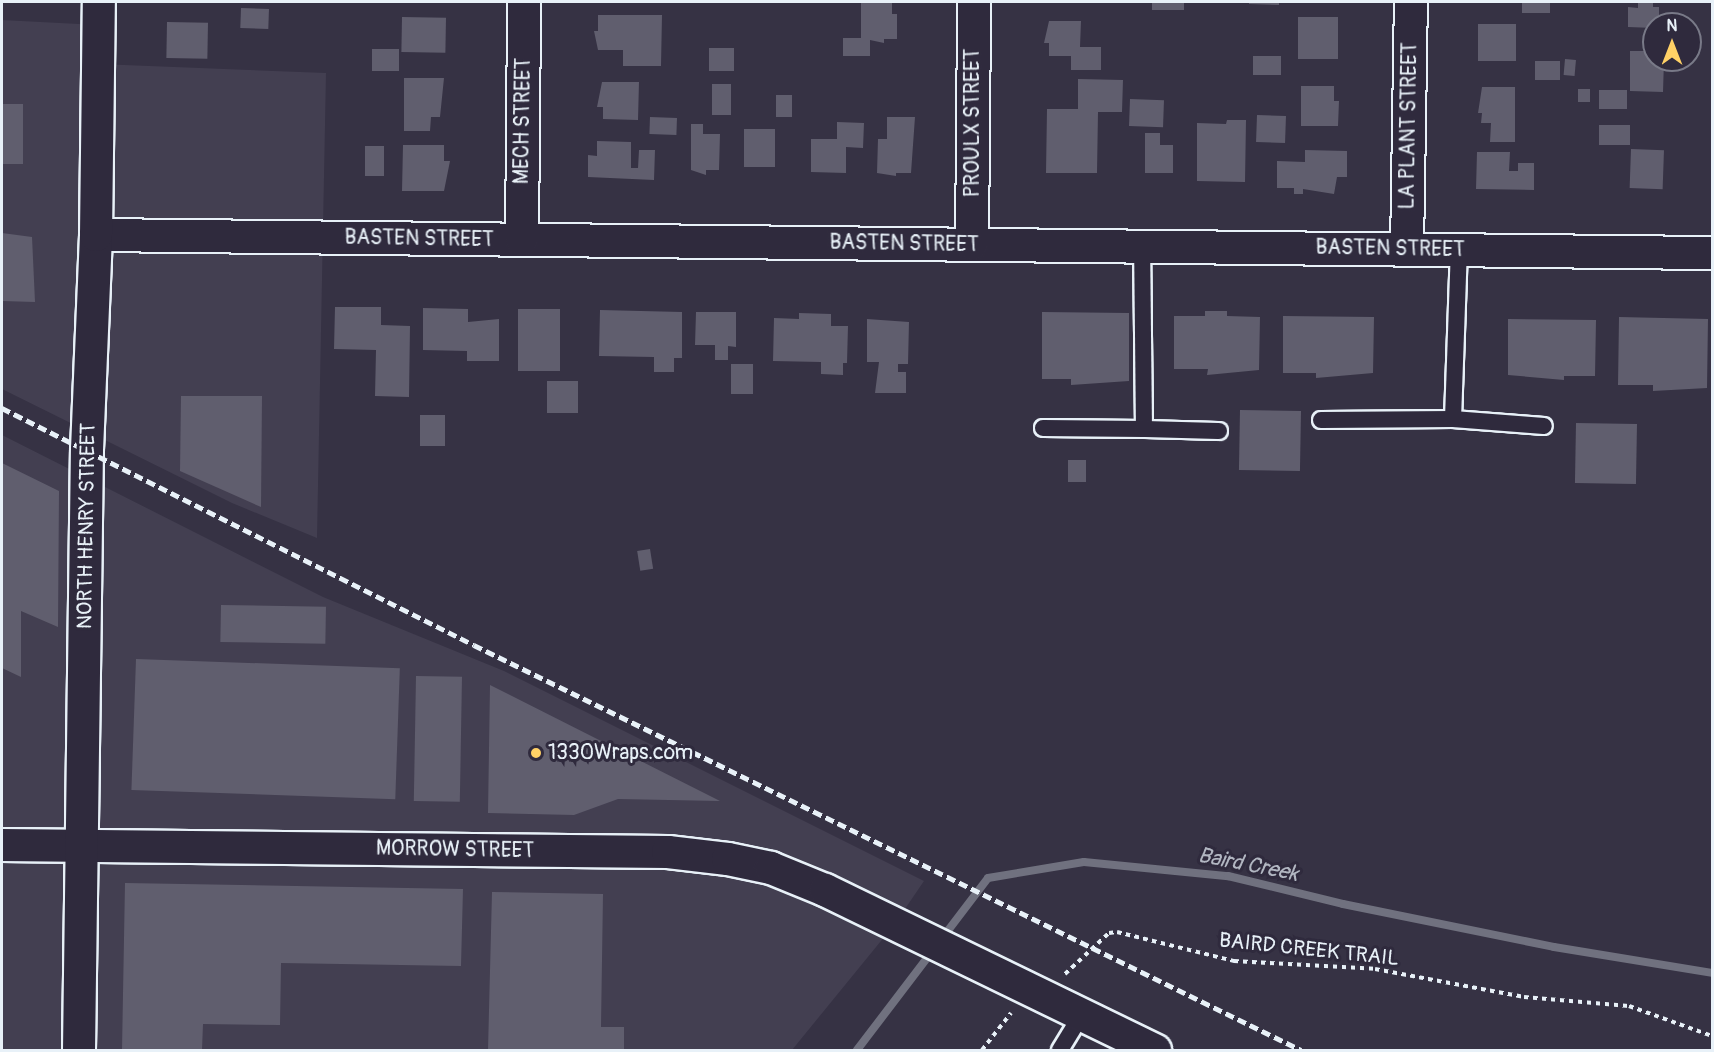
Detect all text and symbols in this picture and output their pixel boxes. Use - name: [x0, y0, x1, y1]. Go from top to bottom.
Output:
- north arrow: [1642, 12, 1702, 72]
- text: N: [1667, 16, 1677, 36]
- street label: LA PLANT STREET: [1395, 42, 1423, 210]
- street label: PROULX STREET: [960, 49, 986, 197]
- street label: MECH STREET: [509, 58, 537, 184]
- street label: BASTEN STREET: [344, 225, 494, 253]
- street label: BASTEN STREET: [829, 230, 979, 258]
- street label: BASTEN STREET: [1315, 235, 1465, 263]
- street label: NORTH HENRY STREET: [73, 423, 101, 629]
- place label: 1330Wraps.com: [548, 740, 693, 766]
- marker: 1330Wraps.com: [529, 746, 543, 760]
- street label: MORROW STREET: [376, 836, 534, 864]
- water label: Baird Creek: [1196, 842, 1300, 888]
- street label: BAIRD CREEK TRAIL: [1218, 928, 1400, 972]

